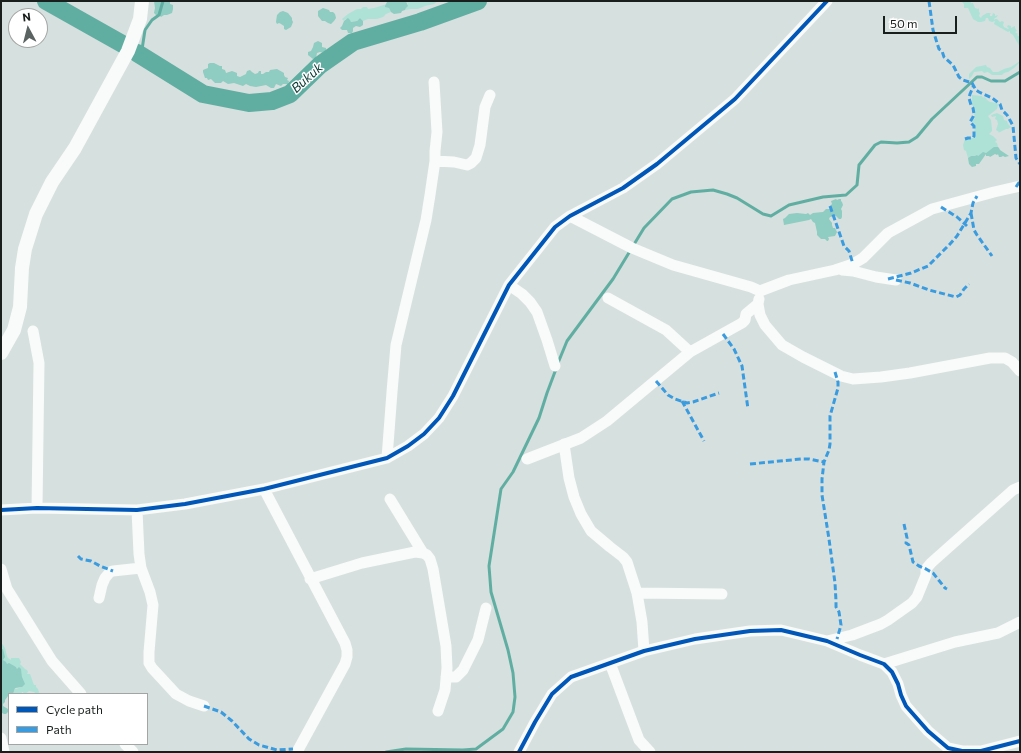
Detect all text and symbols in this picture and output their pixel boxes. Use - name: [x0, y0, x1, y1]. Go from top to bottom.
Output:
- north arrow: [8, 8, 48, 48]
- scale bar: [885, 8, 959, 34]
- text: N: [22, 10, 31, 24]
- text: 50 m: [890, 16, 918, 30]
- water label: Bukuk: [288, 60, 326, 96]
- legend: [8, 693, 148, 745]
- text: Cycle path: [46, 702, 103, 716]
- text: Path: [46, 722, 72, 736]

